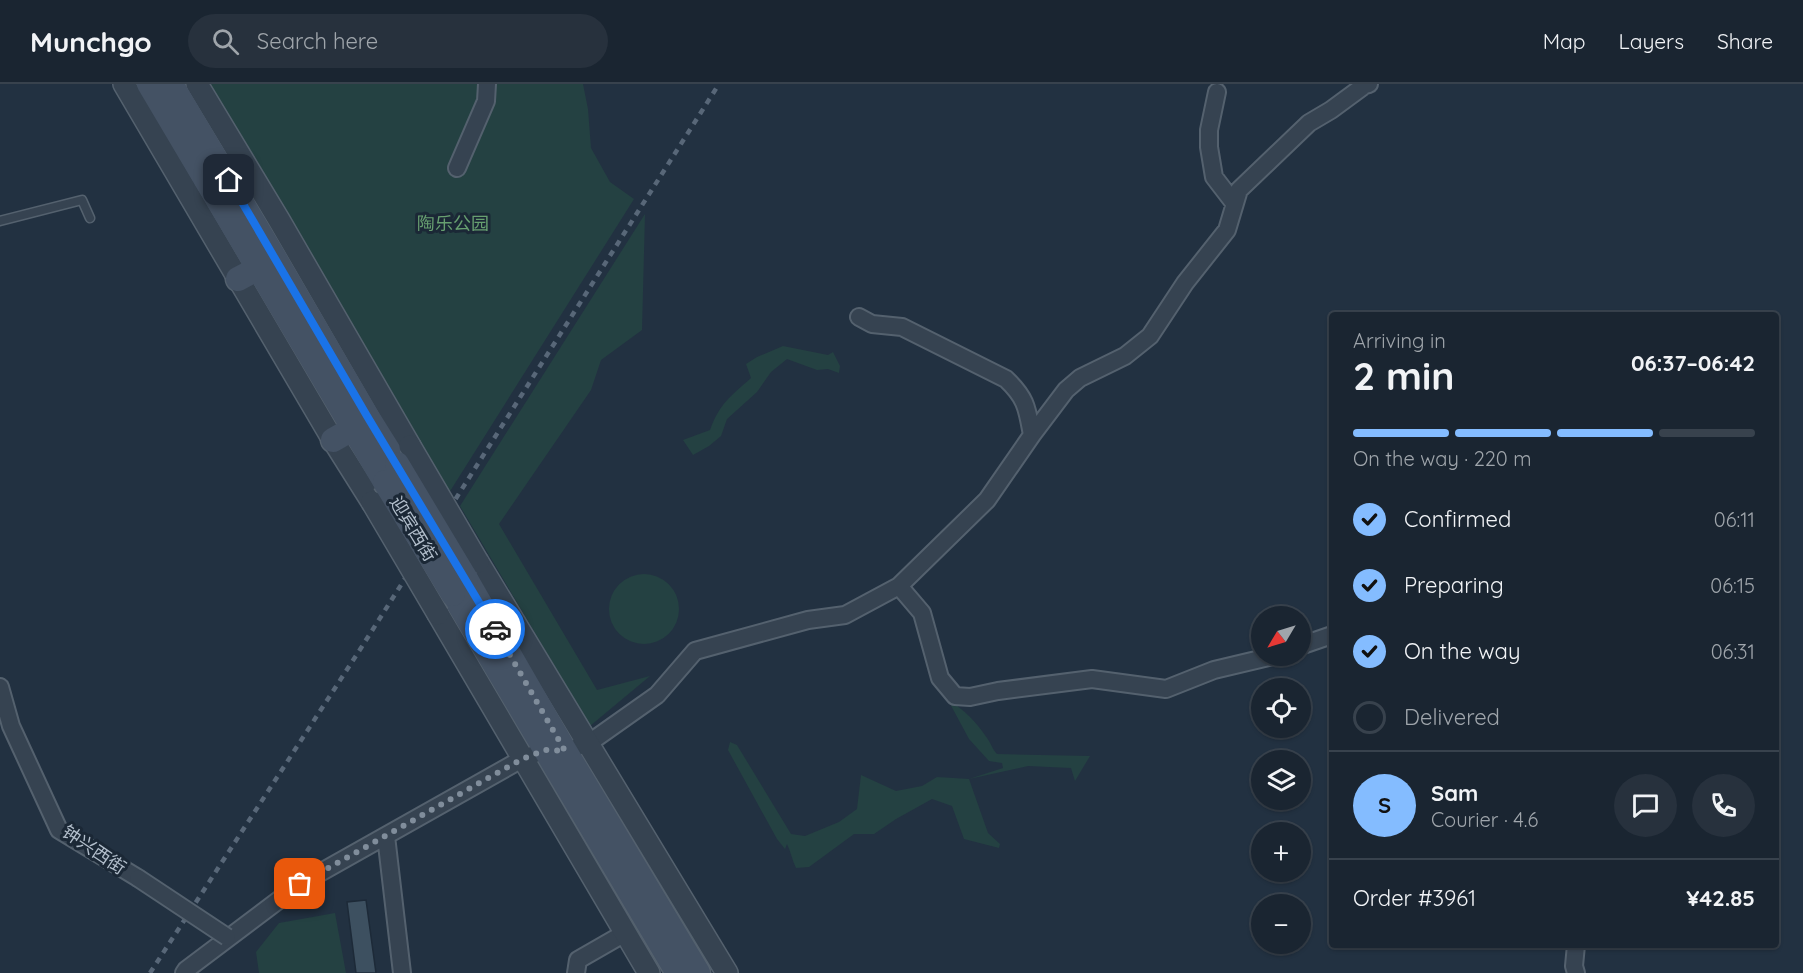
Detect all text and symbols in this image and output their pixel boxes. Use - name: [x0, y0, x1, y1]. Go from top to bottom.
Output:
- search box: [188, 14, 608, 68]
- text: Munchgo: [30, 24, 152, 59]
- icon: search: [209, 25, 242, 58]
- text: Search here: [257, 27, 378, 55]
- text: Map: [1543, 28, 1586, 54]
- text: Layers: [1619, 28, 1684, 54]
- text: Share: [1717, 28, 1773, 54]
- pin: [203, 154, 254, 205]
- icon: home: [212, 163, 245, 196]
- park label: 陶乐公园: [417, 212, 489, 235]
- text: Arriving in: [1353, 328, 1446, 353]
- text: 06:37–06:42: [1631, 349, 1755, 377]
- text: 2 min: [1353, 351, 1455, 400]
- text: On the way · 220 m: [1353, 446, 1531, 471]
- street label: 迎宾西街: [385, 492, 442, 566]
- icon: check: [1353, 503, 1386, 536]
- text: Confirmed: [1404, 505, 1511, 533]
- text: 06:11: [1714, 507, 1755, 532]
- icon: check: [1353, 569, 1386, 602]
- text: Preparing: [1404, 571, 1504, 599]
- text: 06:15: [1710, 573, 1755, 598]
- courier: [465, 599, 525, 659]
- north arrow: [1251, 606, 1311, 666]
- map controls: [1251, 606, 1311, 954]
- icon: car: [479, 613, 512, 646]
- icon: check: [1353, 635, 1386, 668]
- text: On the way: [1404, 637, 1520, 665]
- text: 06:31: [1711, 639, 1755, 664]
- button: locate: [1251, 678, 1311, 738]
- text: Delivered: [1404, 703, 1500, 731]
- button: layers: [1251, 750, 1311, 810]
- button: chat: [1614, 774, 1677, 837]
- button: phone: [1692, 774, 1755, 837]
- text: Sam: [1431, 779, 1478, 807]
- text: S: [1378, 791, 1391, 819]
- text: Courier · 4.6: [1431, 807, 1538, 832]
- street label: 钟兴西街: [58, 820, 131, 879]
- button: +: [1251, 822, 1311, 882]
- pin: [274, 858, 325, 909]
- icon: bag: [283, 867, 316, 900]
- text: Order #3961: [1353, 884, 1476, 912]
- text: ¥42.85: [1686, 884, 1755, 912]
- button: −: [1251, 894, 1311, 954]

